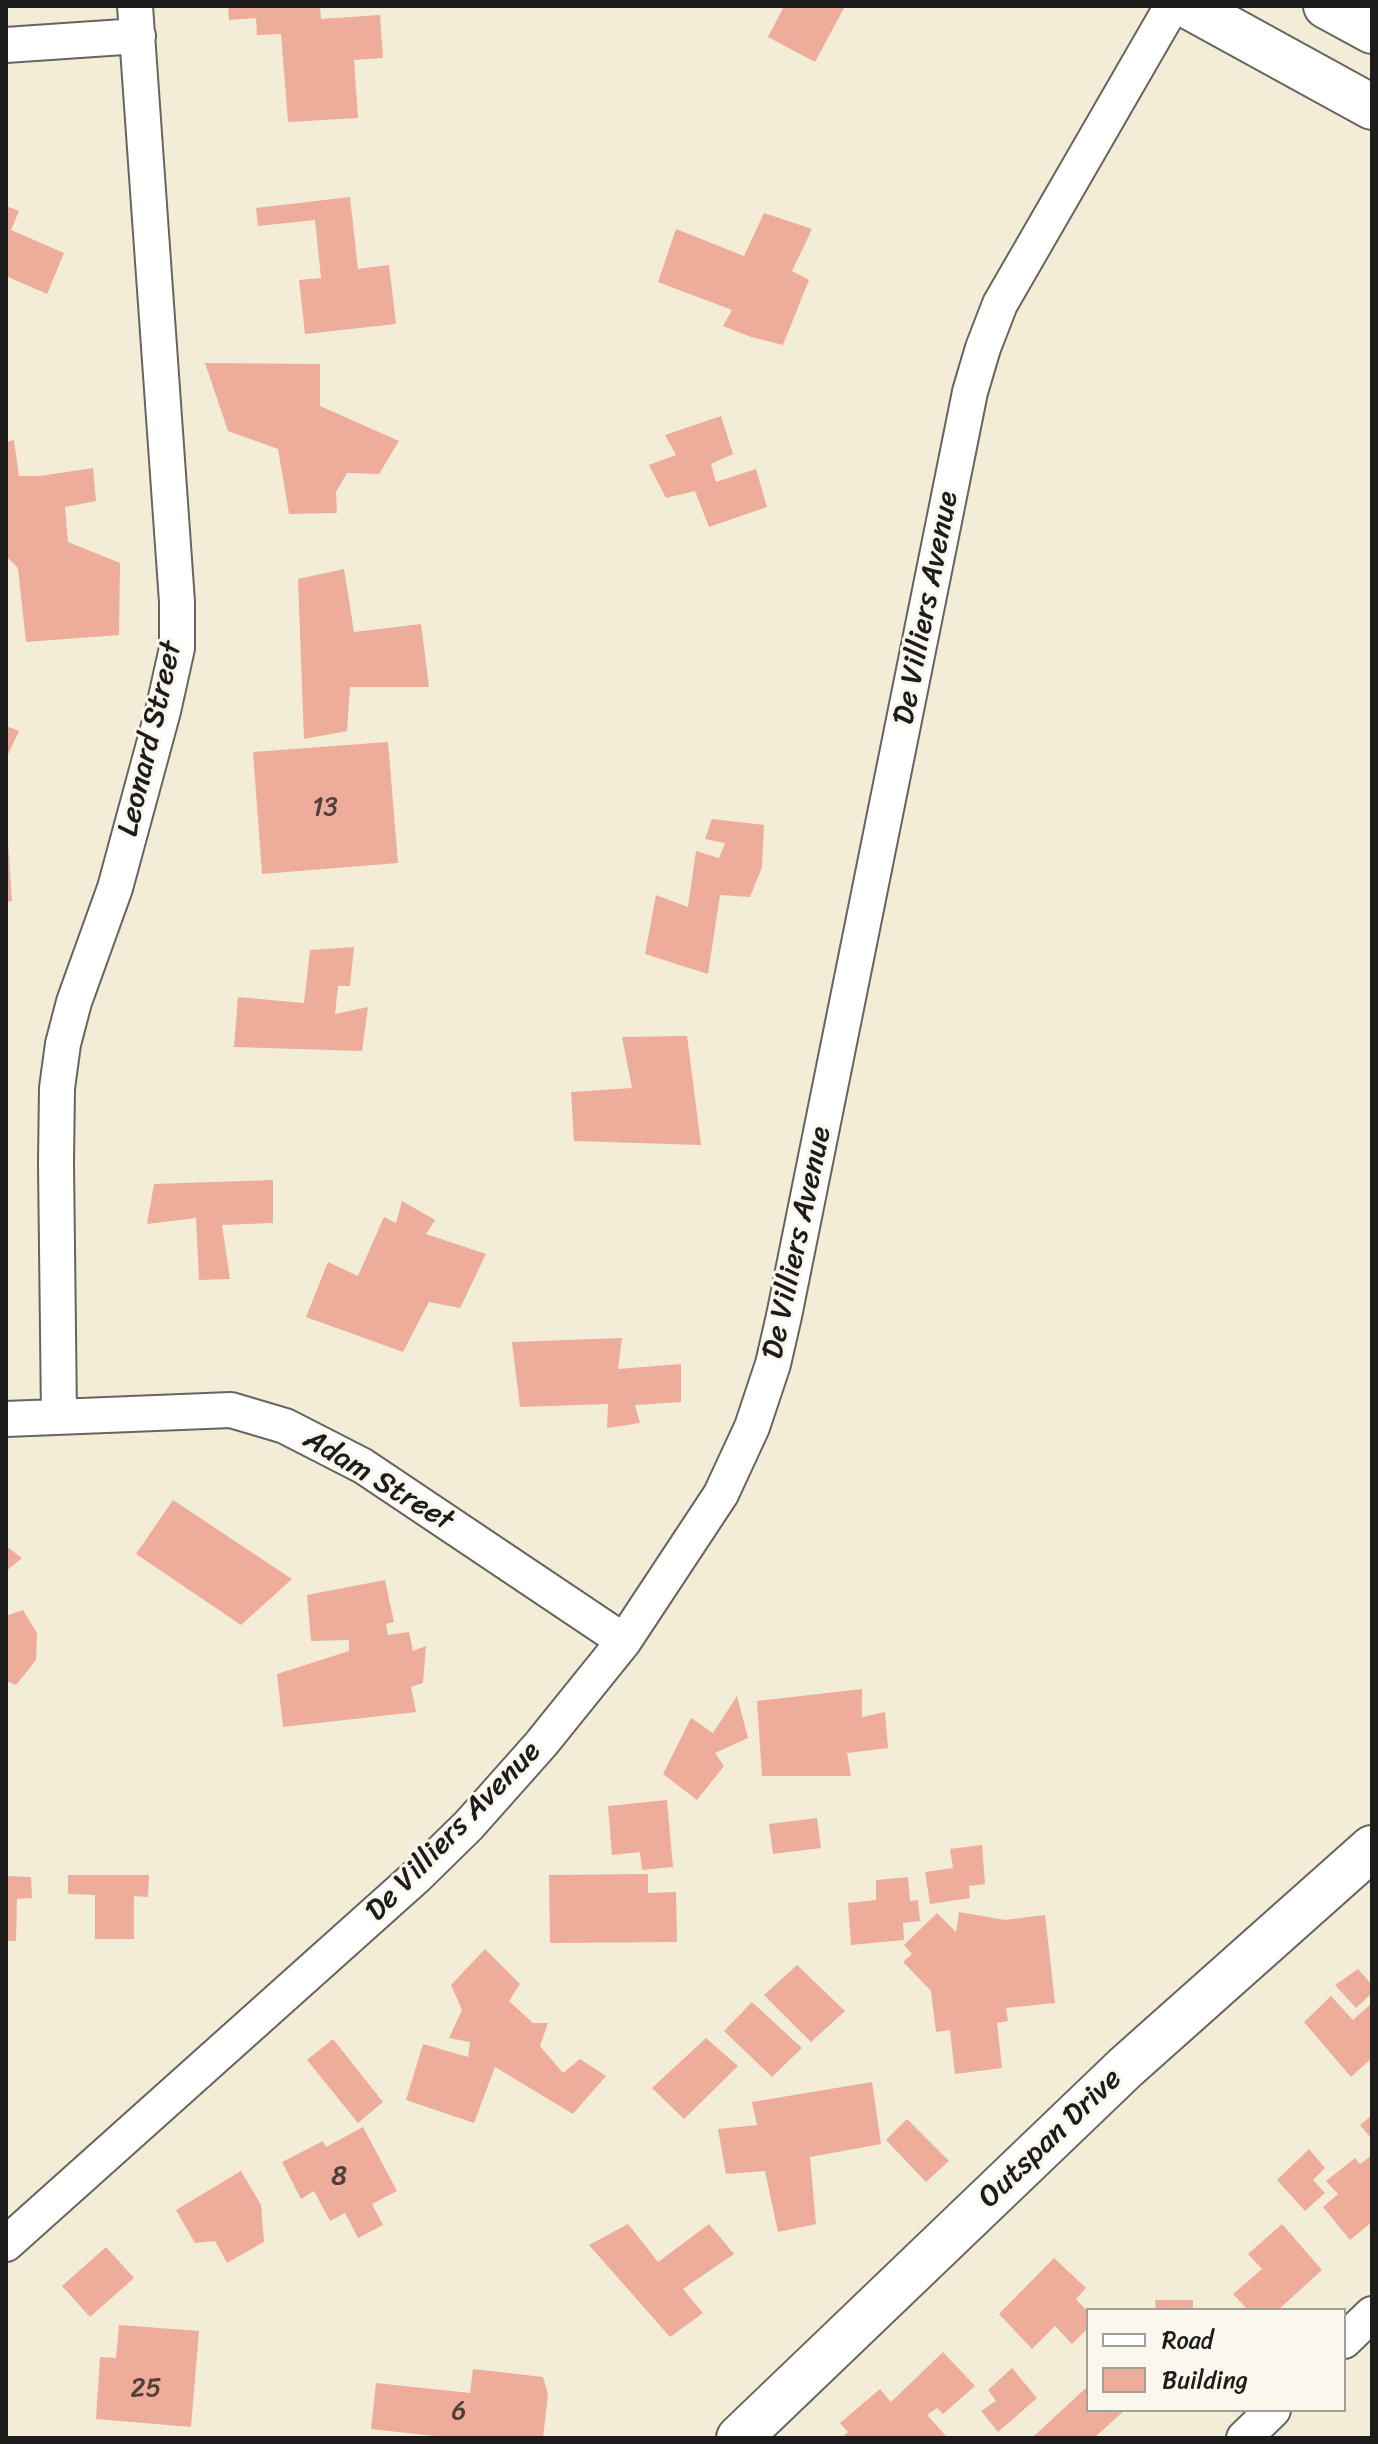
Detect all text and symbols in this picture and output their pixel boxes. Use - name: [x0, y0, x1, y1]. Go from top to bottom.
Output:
- street label: De Villiers Avenue: [887, 488, 967, 728]
- street label: Leonard Street: [111, 638, 191, 840]
- house number: 13: [312, 792, 338, 824]
- street label: De Villiers Avenue: [756, 1123, 840, 1363]
- street label: Adam Street: [296, 1422, 460, 1540]
- street label: De Villiers Avenue: [359, 1734, 549, 1930]
- street label: Outspan Drive: [972, 2062, 1130, 2216]
- house number: 8: [331, 2161, 347, 2193]
- legend: [1086, 2308, 1346, 2412]
- text: Road: [1162, 2319, 1213, 2361]
- text: Building: [1162, 2359, 1248, 2401]
- house number: 25: [131, 2373, 161, 2405]
- house number: 6: [452, 2396, 466, 2428]

